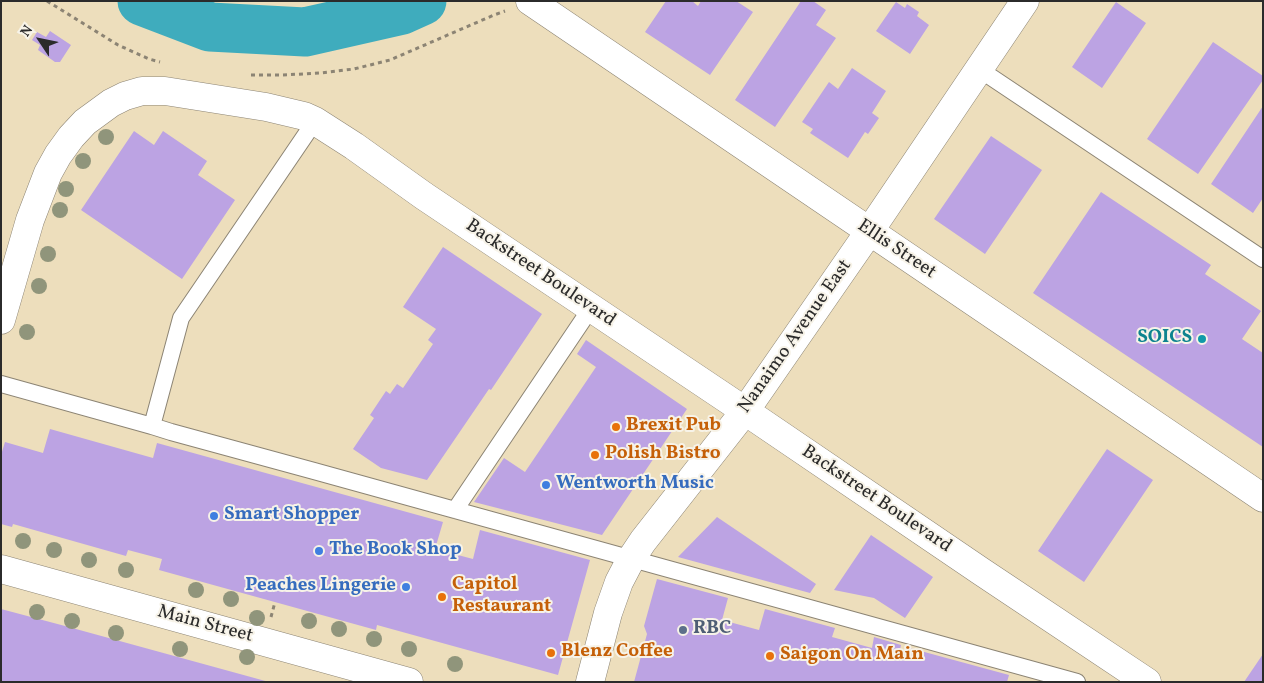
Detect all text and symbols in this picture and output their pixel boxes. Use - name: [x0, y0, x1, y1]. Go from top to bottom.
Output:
- north arrow: [15, 15, 65, 65]
- text: N: [16, 22, 38, 41]
- street label: Backstreet Boulevard: [461, 215, 619, 333]
- street label: Ellis Street: [852, 215, 940, 285]
- street label: Nanaimo Avenue East: [734, 256, 858, 418]
- place label: SOICS: [1137, 328, 1192, 350]
- marker: SOICS: [1196, 333, 1208, 345]
- place label: Brexit Pub: [626, 416, 721, 438]
- marker: Brexit Pub: [610, 421, 622, 433]
- street label: Backstreet Boulevard: [797, 441, 955, 559]
- place label: Polish Bistro: [605, 444, 721, 466]
- marker: Polish Bistro: [589, 449, 601, 461]
- place label: Wentworth Music: [556, 474, 714, 496]
- marker: Wentworth Music: [540, 479, 552, 491]
- place label: Smart Shopper: [224, 505, 359, 527]
- marker: Smart Shopper: [208, 510, 220, 522]
- place label: The Book Shop: [329, 540, 462, 562]
- marker: The Book Shop: [313, 545, 325, 557]
- place label: Capitol Restaurant: [452, 575, 551, 619]
- place label: Peaches Lingerie: [245, 576, 396, 598]
- marker: Peaches Lingerie: [400, 581, 412, 593]
- marker: Capitol Restaurant: [436, 591, 448, 603]
- street label: Main Street: [155, 601, 255, 649]
- place label: RBC: [693, 619, 731, 641]
- marker: RBC: [677, 624, 689, 636]
- place label: Blenz Coffee: [561, 642, 673, 664]
- place label: Saigon On Main: [780, 645, 924, 667]
- marker: Blenz Coffee: [545, 647, 557, 659]
- marker: Saigon On Main: [764, 650, 776, 662]

